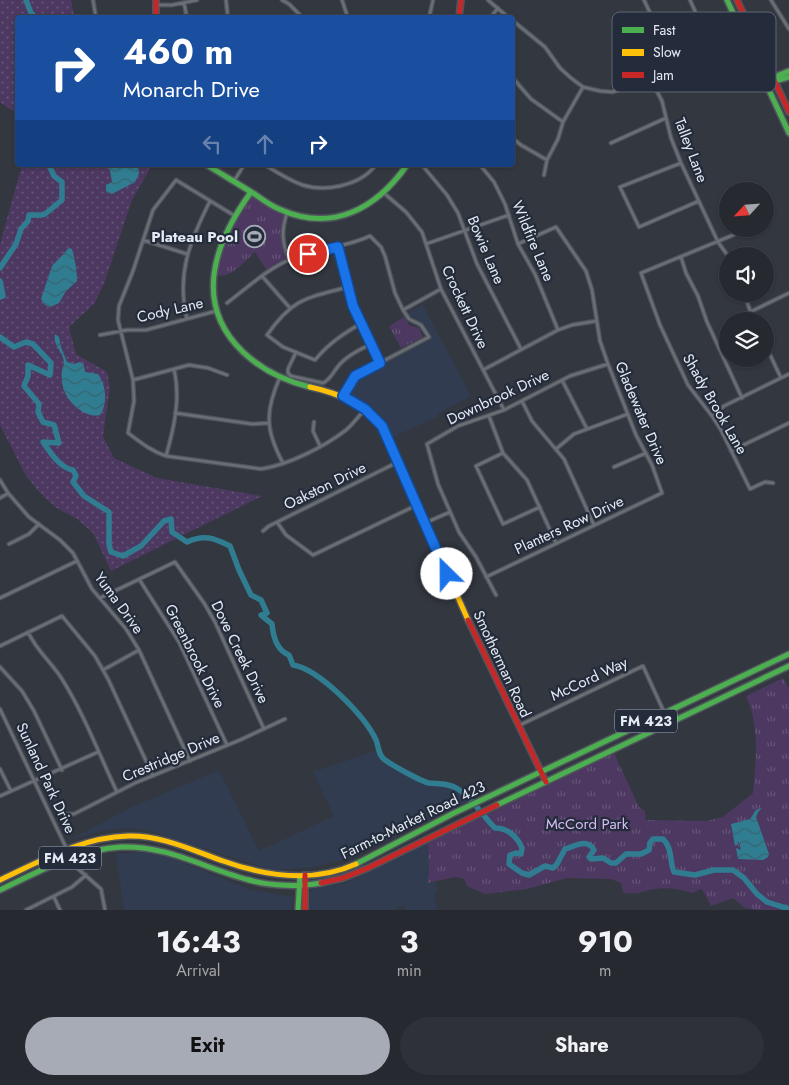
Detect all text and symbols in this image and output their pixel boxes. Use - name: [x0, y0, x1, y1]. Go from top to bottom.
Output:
- legend: [612, 12, 776, 92]
- text: Fast: [653, 20, 676, 40]
- text: 460 m: [123, 27, 233, 77]
- icon: right: [40, 35, 105, 100]
- text: Slow: [653, 42, 681, 62]
- text: Jam: [651, 65, 674, 85]
- text: Monarch Drive: [123, 73, 260, 105]
- street label: Talley Lane: [669, 114, 714, 186]
- icon: left: [198, 130, 226, 158]
- icon: ahead: [251, 130, 279, 158]
- icon: right: [304, 130, 332, 158]
- north arrow: [719, 182, 774, 238]
- map controls: [719, 182, 774, 367]
- street label: Wildfire Lane: [506, 197, 560, 285]
- street label: Bowie Lane: [462, 212, 510, 288]
- sports icon: Plateau Pool: [242, 225, 266, 249]
- place label: Plateau Pool: [151, 226, 238, 248]
- pin: [287, 233, 329, 275]
- icon: arrive: [294, 240, 322, 268]
- button: sound: [719, 247, 774, 302]
- street label: Crockett Drive: [436, 262, 494, 353]
- street label: Cody Lane: [135, 292, 206, 328]
- button: layers: [719, 312, 774, 367]
- street label: Shady Brook Lane: [677, 349, 753, 459]
- street label: Gladewater Drive: [609, 358, 673, 468]
- street label: Downbrook Drive: [443, 364, 553, 430]
- street label: Oakston Drive: [280, 456, 370, 515]
- street label: Planters Row Drive: [511, 490, 627, 560]
- position arrow: [420, 547, 472, 599]
- street label: Yuma Drive: [89, 567, 149, 639]
- street label: Dove Creek Drive: [206, 597, 275, 707]
- street label: Greenbrook Drive: [159, 600, 231, 712]
- street label: Smotherman Road: [467, 607, 537, 721]
- street label: McCord Way: [547, 651, 632, 707]
- road number: FM 423: [615, 709, 677, 732]
- street label: Sunland Park Drive: [11, 719, 81, 837]
- street label: Crestridge Drive: [119, 726, 224, 787]
- street label: Farm-to-Market Road 423: [337, 775, 489, 865]
- park label: McCord Park: [546, 813, 629, 835]
- road number: FM 423: [39, 846, 101, 870]
- text: 16:43: [156, 920, 241, 963]
- text: 3: [400, 920, 418, 963]
- text: 910: [578, 920, 633, 963]
- text: Arrival: [176, 959, 220, 982]
- text: min: [397, 959, 422, 982]
- text: m: [599, 959, 612, 982]
- button: Exit: [25, 1017, 390, 1075]
- button: Share: [400, 1017, 764, 1075]

